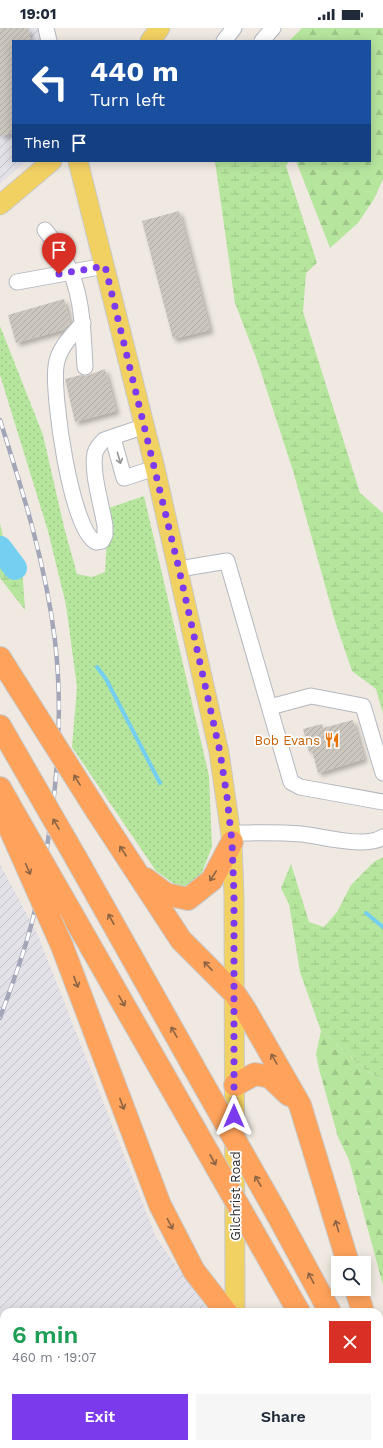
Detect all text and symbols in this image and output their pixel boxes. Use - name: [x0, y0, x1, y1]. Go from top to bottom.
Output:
- text: 19:01: [20, 5, 56, 23]
- text: 440 m: [90, 55, 179, 88]
- icon: left: [24, 56, 76, 108]
- text: Turn left: [90, 89, 165, 110]
- icon: arrive: [68, 132, 90, 154]
- text: Then: [24, 134, 60, 152]
- pin: [42, 233, 76, 274]
- icon: arrive: [48, 239, 70, 261]
- one-way arrow: [115, 451, 123, 464]
- restaurant icon: Bob Evans: [323, 731, 341, 749]
- place label: Bob Evans: [254, 733, 320, 748]
- one-way arrow: [73, 775, 82, 786]
- one-way arrow: [52, 818, 60, 830]
- one-way arrow: [118, 845, 127, 856]
- one-way arrow: [25, 862, 32, 874]
- one-way arrow: [209, 870, 217, 881]
- one-way arrow: [106, 913, 114, 925]
- one-way arrow: [203, 961, 212, 971]
- one-way arrow: [73, 976, 81, 988]
- one-way arrow: [118, 995, 126, 1007]
- one-way arrow: [170, 1026, 178, 1038]
- one-way arrow: [270, 1053, 278, 1065]
- position arrow: [213, 1095, 255, 1137]
- one-way arrow: [119, 1097, 127, 1109]
- street label: Gilchrist Road: [228, 1151, 243, 1241]
- one-way arrow: [209, 1153, 217, 1165]
- one-way arrow: [254, 1175, 261, 1187]
- one-way arrow: [167, 1218, 174, 1230]
- one-way arrow: [333, 1219, 340, 1232]
- map controls: [331, 1256, 371, 1296]
- button: search: [331, 1256, 371, 1296]
- one-way arrow: [307, 1272, 315, 1284]
- text: 6 min: [12, 1321, 78, 1349]
- button: close: [329, 1321, 371, 1363]
- text: 460 m · 19:07: [12, 1350, 96, 1365]
- button: Exit: [12, 1394, 188, 1440]
- button: Share: [196, 1394, 371, 1440]

